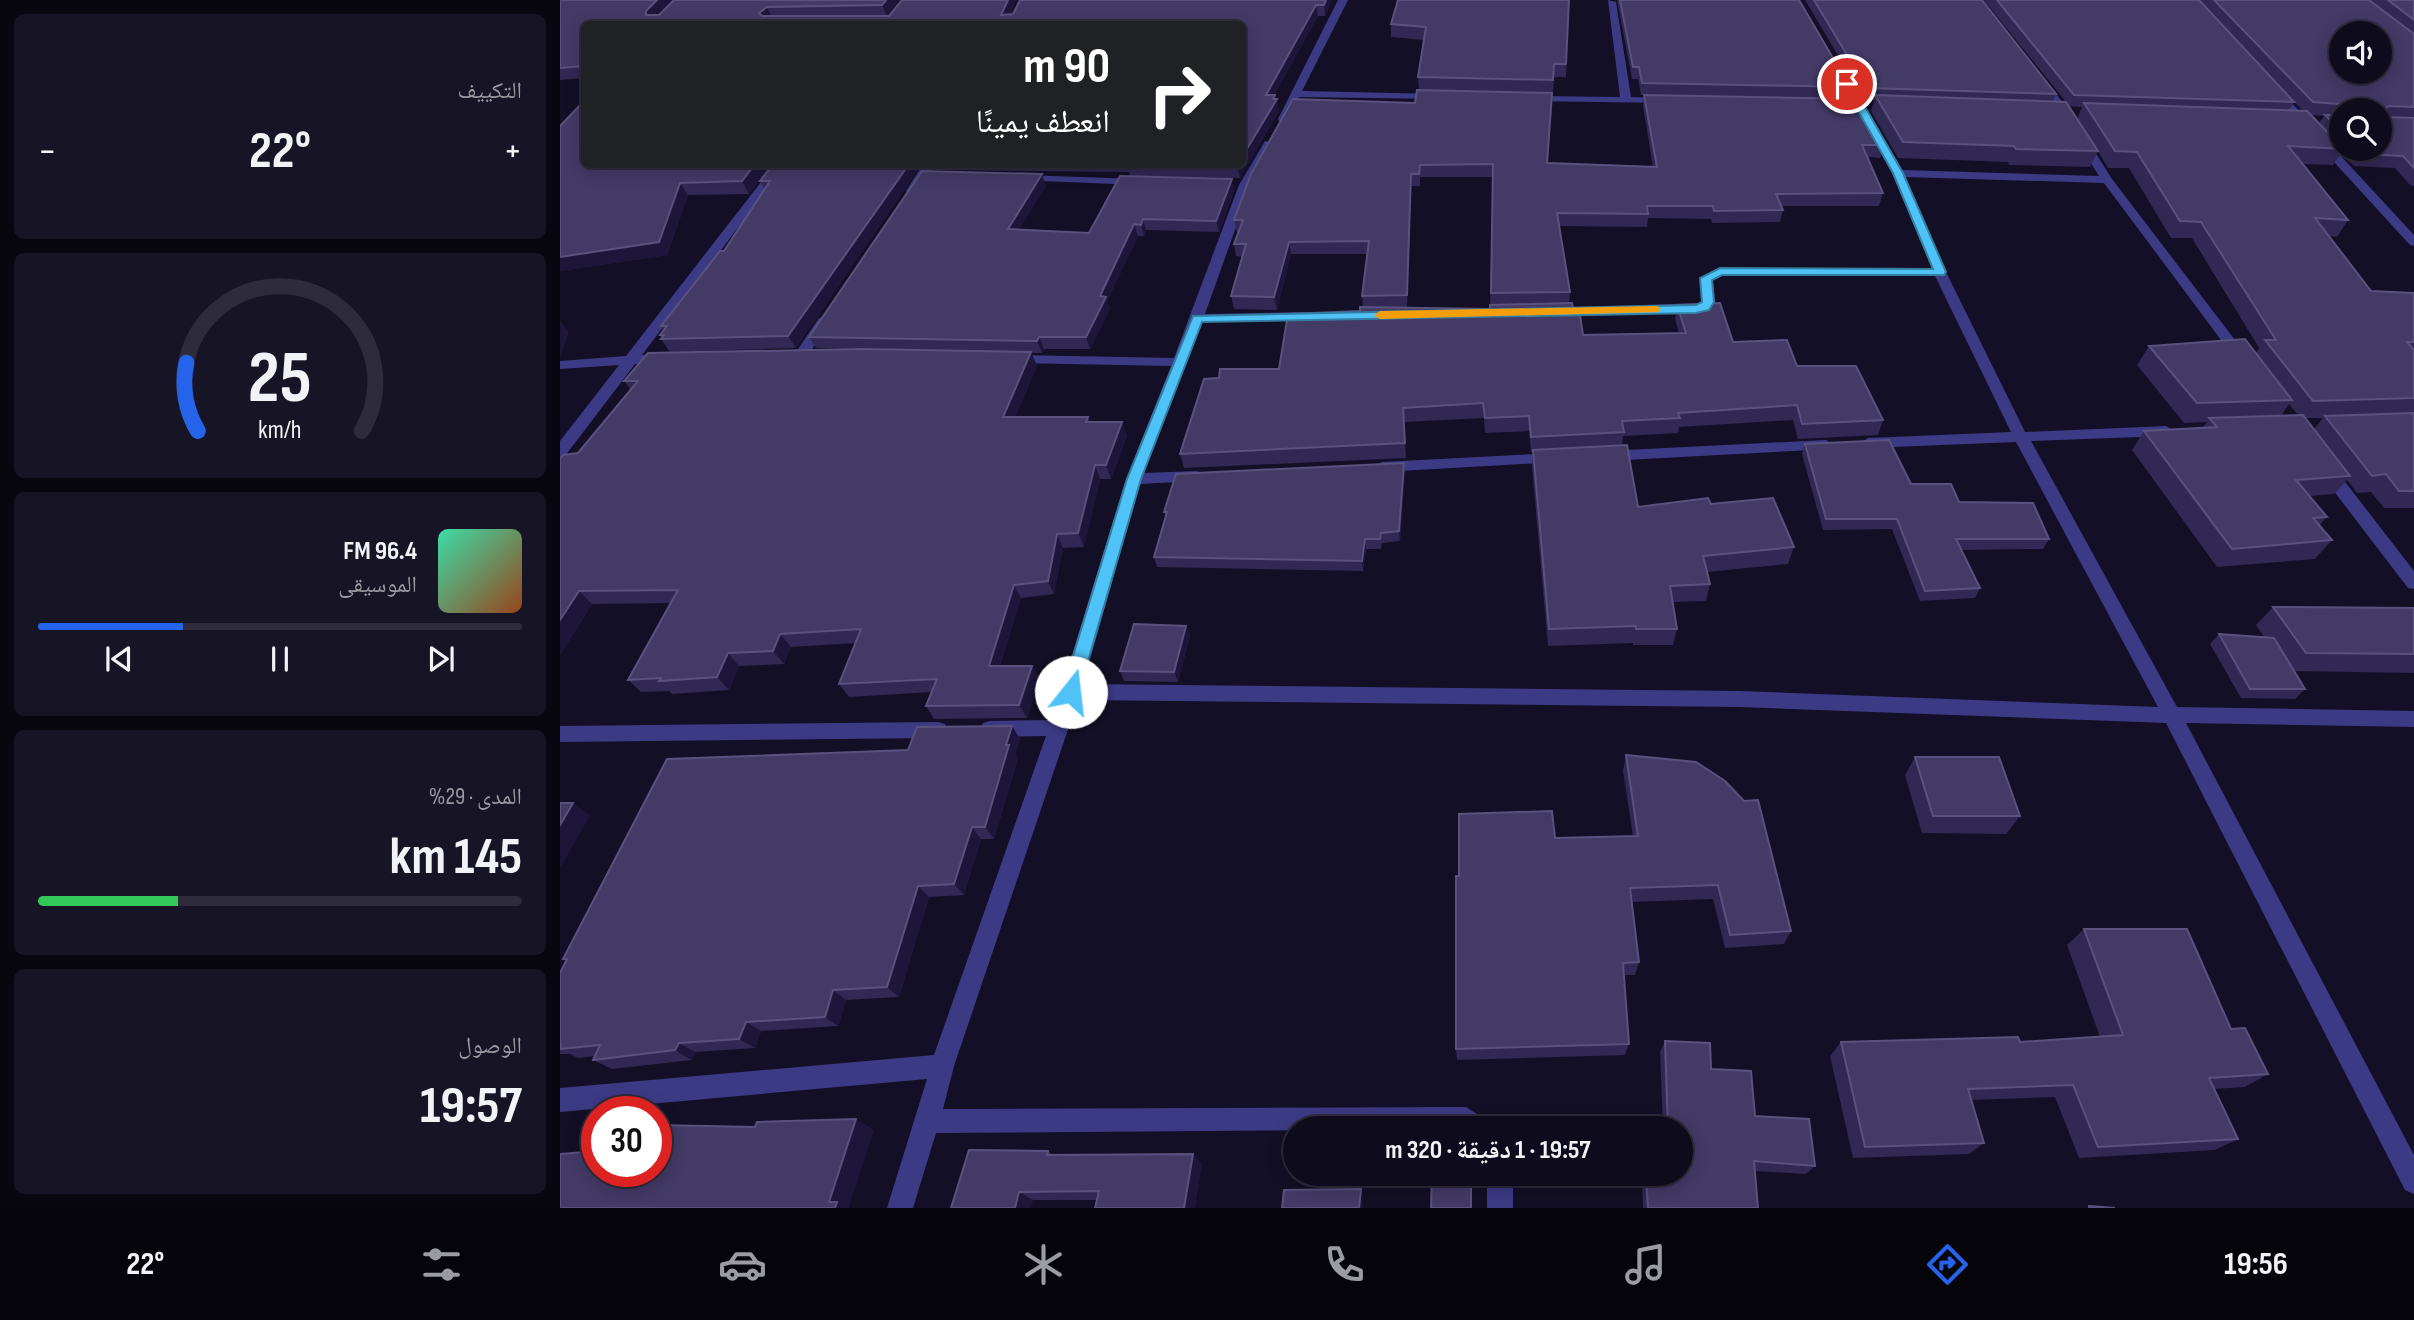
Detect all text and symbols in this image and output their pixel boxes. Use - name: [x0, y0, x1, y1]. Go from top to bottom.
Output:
- map controls: [2329, 21, 2392, 161]
- button: sound: [2329, 21, 2392, 84]
- text: 90 m: [1023, 38, 1110, 97]
- icon: right: [1134, 49, 1225, 140]
- pin: [1817, 54, 1877, 114]
- icon: arrive: [1828, 65, 1866, 103]
- text: التكييف: [457, 77, 522, 105]
- button: search: [2329, 98, 2392, 161]
- text: انعطف يمينًا: [976, 103, 1110, 142]
- text: 22°: [249, 120, 311, 183]
- text: −: [38, 129, 57, 174]
- text: +: [503, 129, 522, 174]
- text: 25: [248, 336, 312, 424]
- text: km/h: [258, 415, 302, 446]
- text: 96.4 FM: [343, 536, 417, 567]
- text: الموسيقى: [338, 571, 417, 599]
- icon: previous: [100, 640, 138, 678]
- icon: pause: [261, 640, 299, 678]
- icon: next: [422, 640, 460, 678]
- position arrow: [1034, 655, 1108, 729]
- text: المدى · 29%: [429, 783, 522, 811]
- text: 145 km: [390, 826, 522, 889]
- text: الوصول: [458, 1032, 522, 1060]
- text: 19:57: [420, 1075, 522, 1138]
- speed limit sign: 30: [581, 1096, 672, 1187]
- text: 19:57 · 1 دقيقة · 320 m: [1385, 1135, 1591, 1166]
- icon: filters: [417, 1240, 466, 1289]
- icon: car: [718, 1240, 767, 1289]
- icon: climate: [1019, 1240, 1068, 1289]
- icon: phone: [1320, 1240, 1369, 1289]
- icon: music: [1621, 1240, 1670, 1289]
- icon: directions: [1923, 1240, 1972, 1289]
- text: 22°: [126, 1245, 164, 1284]
- text: 19:56: [2224, 1245, 2288, 1284]

